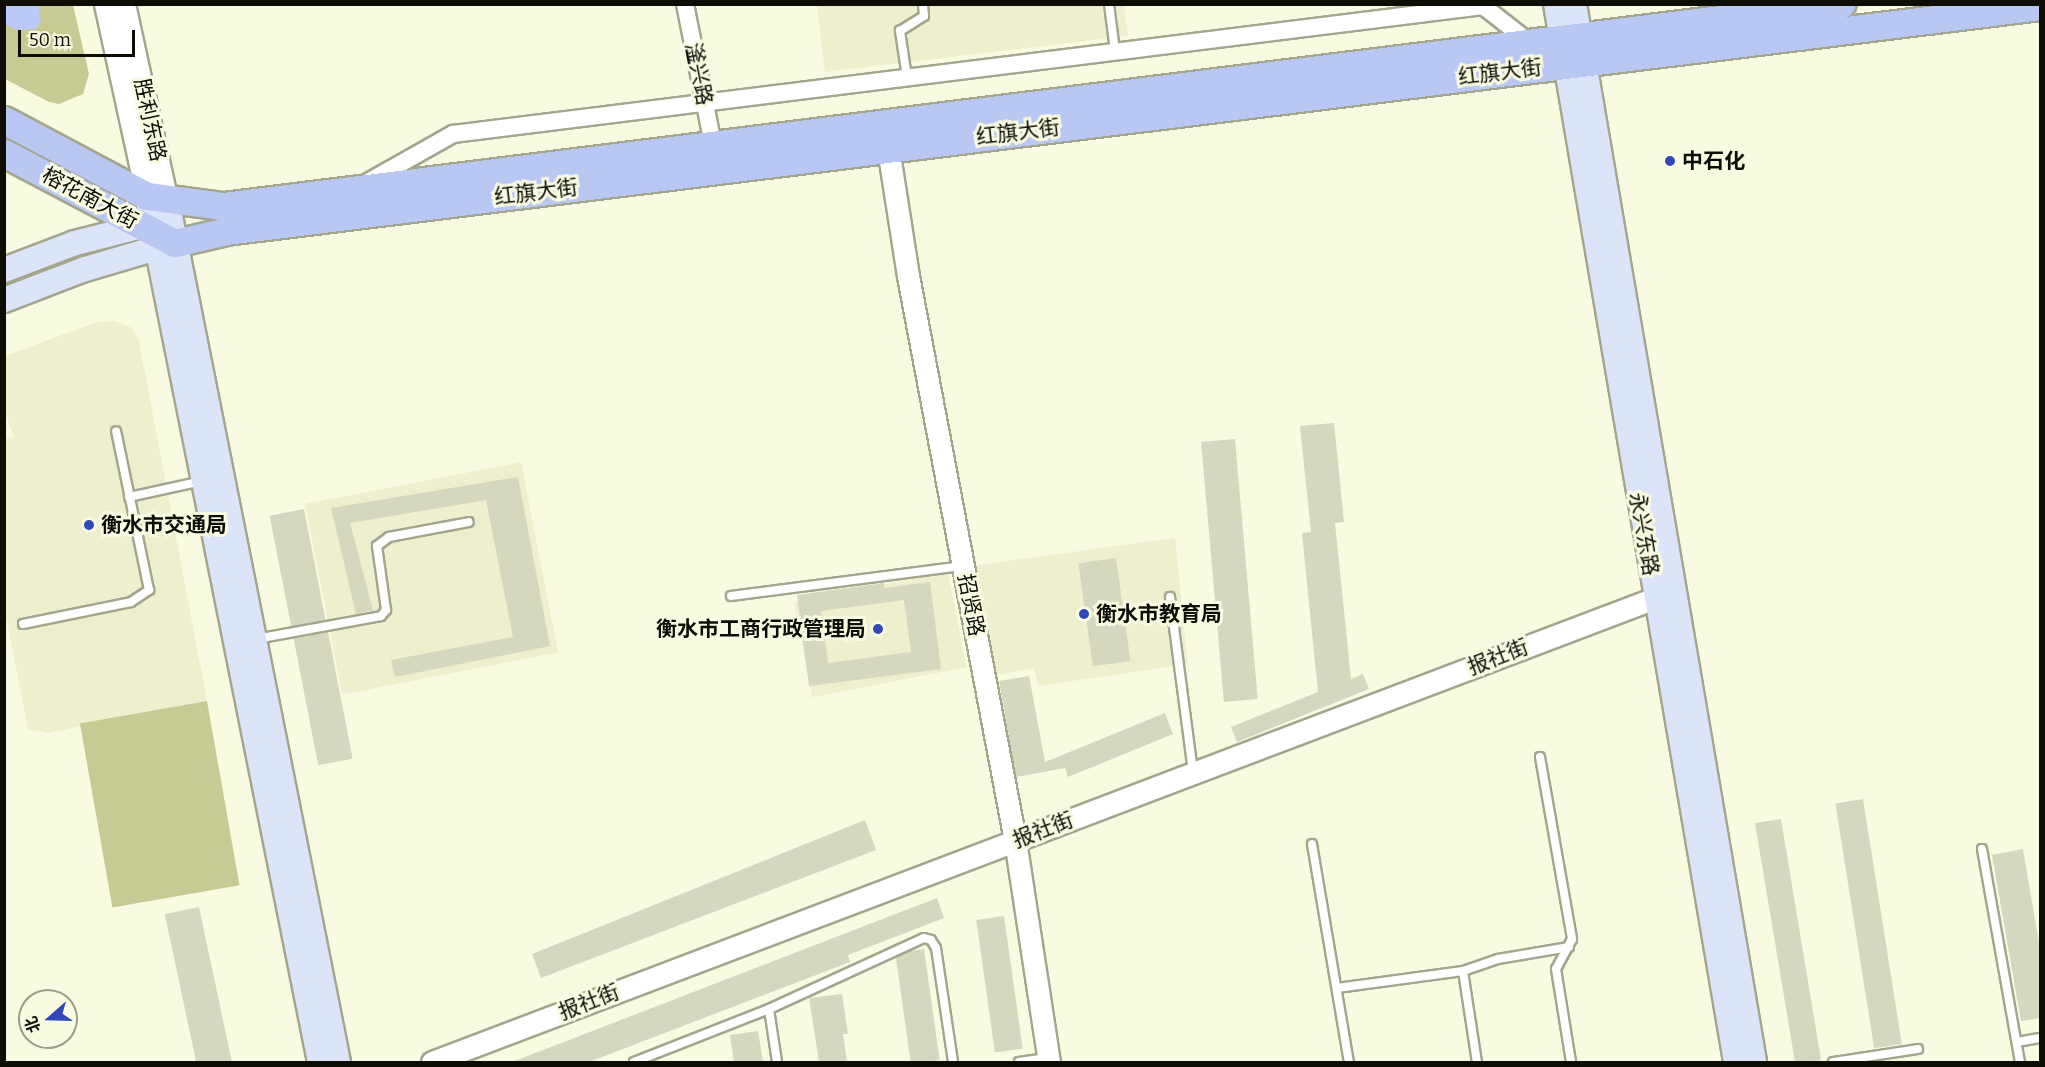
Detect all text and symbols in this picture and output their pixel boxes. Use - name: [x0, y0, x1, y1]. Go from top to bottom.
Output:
- scale bar: [21, 18, 138, 56]
- text: 50 m: [29, 29, 71, 51]
- street label: 滏兴路: [681, 41, 717, 107]
- street label: 红旗大街: [1457, 54, 1543, 90]
- street label: 胜利东路: [129, 76, 171, 164]
- street label: 红旗大街: [975, 114, 1061, 150]
- place label: 中石化: [1682, 148, 1745, 174]
- marker: 中石化: [1663, 154, 1677, 168]
- street label: 榕花南大街: [38, 162, 142, 234]
- street label: 红旗大街: [493, 174, 579, 210]
- street label: 永兴东路: [1624, 490, 1664, 578]
- place label: 衡水市交通局: [101, 512, 227, 538]
- marker: 衡水市交通局: [82, 518, 96, 532]
- street label: 招贤路: [953, 572, 989, 638]
- place label: 衡水市教育局: [1096, 601, 1222, 627]
- marker: 衡水市教育局: [1077, 607, 1091, 621]
- place label: 衡水市工商行政管理局: [656, 616, 866, 642]
- marker: 衡水市工商行政管理局: [871, 622, 885, 636]
- street label: 报社街: [1464, 634, 1532, 680]
- street label: 报社街: [1009, 807, 1077, 853]
- street label: 报社街: [555, 979, 623, 1025]
- north arrow: [18, 989, 78, 1049]
- text: 北: [21, 1014, 44, 1035]

